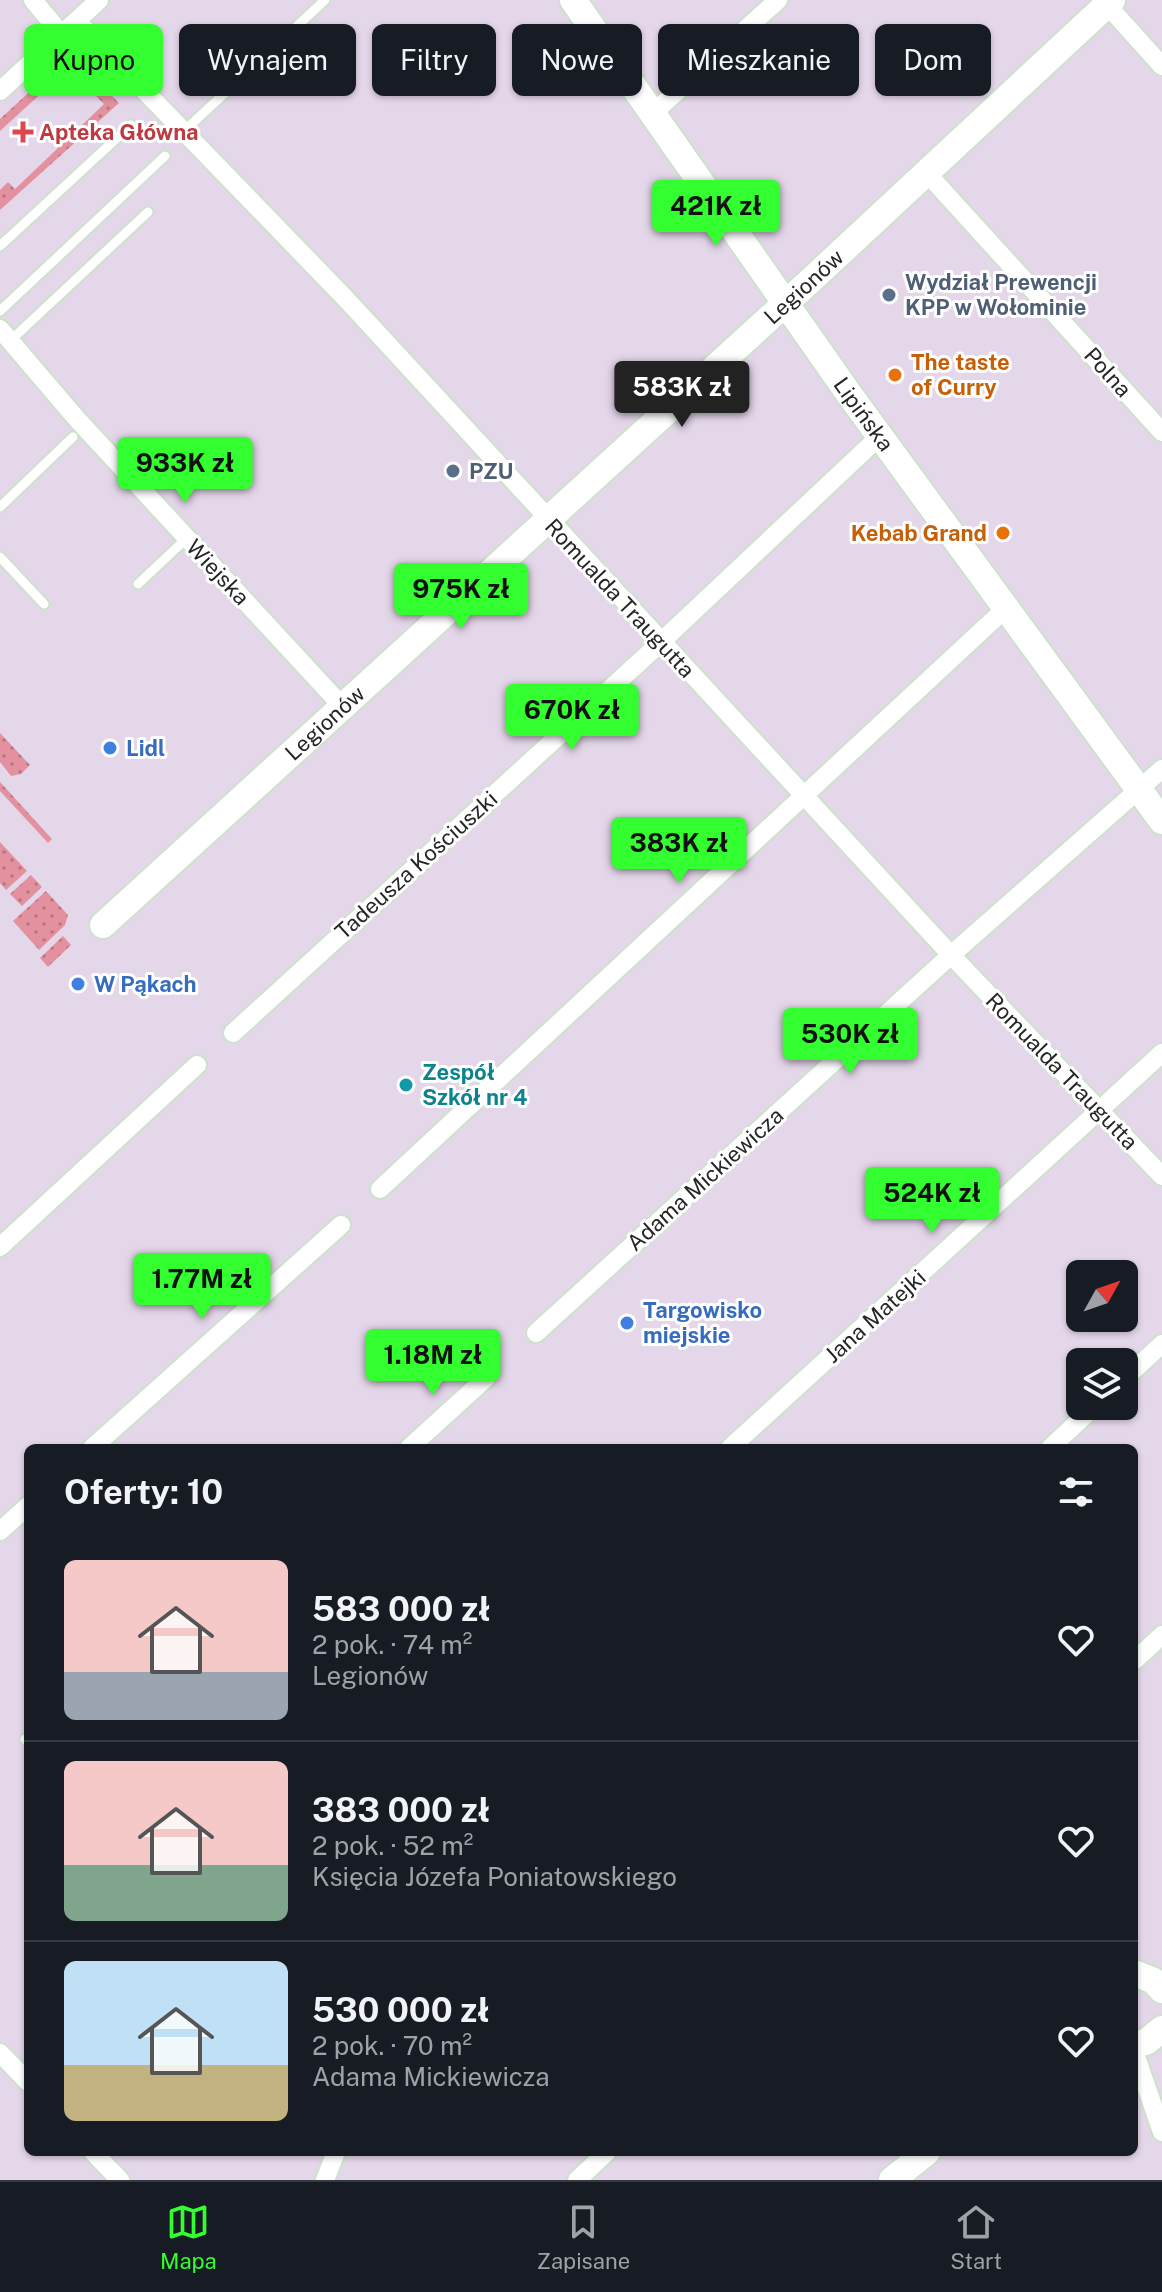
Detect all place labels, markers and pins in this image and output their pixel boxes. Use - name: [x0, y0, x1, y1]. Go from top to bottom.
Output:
- place label: Apteka Główna: [39, 119, 199, 145]
- marker: Apteka Główna: [14, 123, 32, 141]
- pin: 421K zł: [642, 180, 790, 248]
- place label: Wydział Prewencji KPP w Wołominie: [905, 269, 1097, 320]
- marker: Wydział Prewencji KPP w Wołominie: [880, 286, 898, 304]
- place label: The taste of Curry: [911, 349, 1010, 400]
- pin: 583K zł: [608, 361, 756, 429]
- marker: The taste of Curry: [886, 366, 904, 384]
- pin: 933K zł: [111, 437, 259, 505]
- place label: PZU: [469, 458, 514, 484]
- marker: PZU: [444, 462, 462, 480]
- place label: Kebab Grand: [851, 520, 987, 546]
- marker: Kebab Grand: [994, 524, 1012, 542]
- pin: 975K zł: [387, 563, 535, 631]
- pin: 670K zł: [498, 684, 646, 752]
- place label: Lidl: [126, 735, 165, 761]
- marker: Lidl: [101, 739, 119, 757]
- pin: 383K zł: [605, 817, 753, 885]
- place label: W Pąkach: [94, 971, 197, 997]
- marker: W Pąkach: [69, 975, 87, 993]
- pin: 530K zł: [776, 1008, 924, 1076]
- place label: Zespół Szkół nr 4: [422, 1059, 527, 1110]
- marker: Zespół Szkół nr 4: [397, 1076, 415, 1094]
- pin: 524K zł: [858, 1167, 1006, 1235]
- pin: 1.77M zł: [119, 1253, 285, 1321]
- place label: Targowisko miejskie: [643, 1297, 762, 1348]
- marker: Targowisko miejskie: [618, 1314, 636, 1332]
- pin: 1.18M zł: [350, 1329, 516, 1397]

